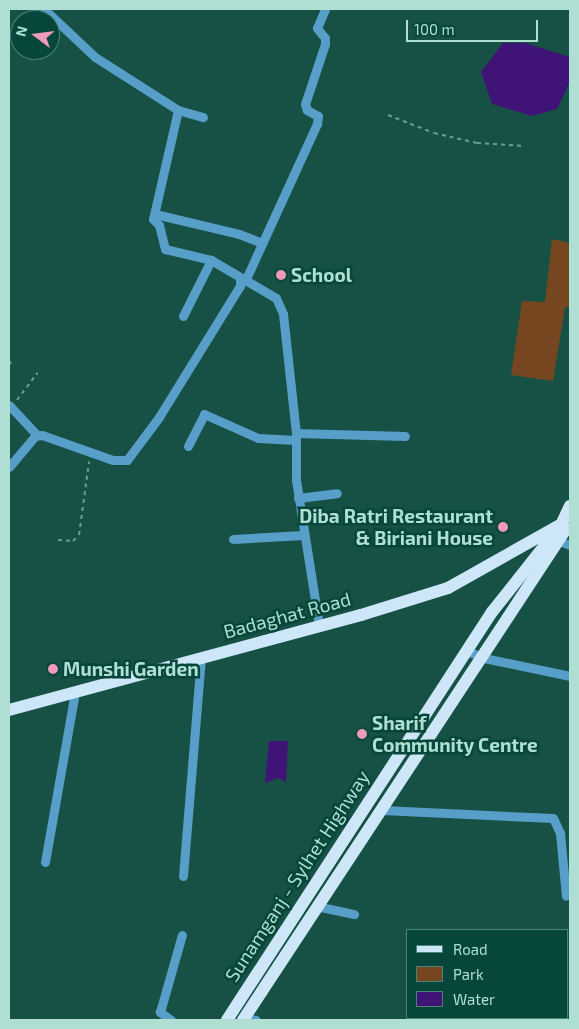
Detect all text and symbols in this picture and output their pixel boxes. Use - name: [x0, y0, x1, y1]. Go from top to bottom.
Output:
- north arrow: [10, 10, 60, 60]
- scale bar: [409, 10, 542, 42]
- text: 100 m: [414, 20, 455, 38]
- text: N: [11, 24, 31, 38]
- place label: School: [291, 264, 352, 286]
- marker: School: [275, 269, 287, 281]
- place label: Diba Ratri Restaurant & Biriani House: [299, 505, 493, 549]
- marker: Diba Ratri Restaurant & Biriani House: [497, 521, 509, 533]
- street label: Badaghat Road: [221, 587, 353, 643]
- place label: Munshi Garden: [63, 658, 199, 680]
- marker: Munshi Garden: [47, 663, 59, 675]
- place label: Sharif Community Centre: [372, 712, 538, 756]
- marker: Sharif Community Centre: [356, 728, 368, 740]
- street label: Sunamganj - Sylhet Highway: [220, 766, 374, 986]
- legend: [406, 929, 569, 1019]
- text: Road: [453, 940, 488, 958]
- text: Park: [453, 965, 484, 983]
- text: Water: [453, 990, 495, 1008]

